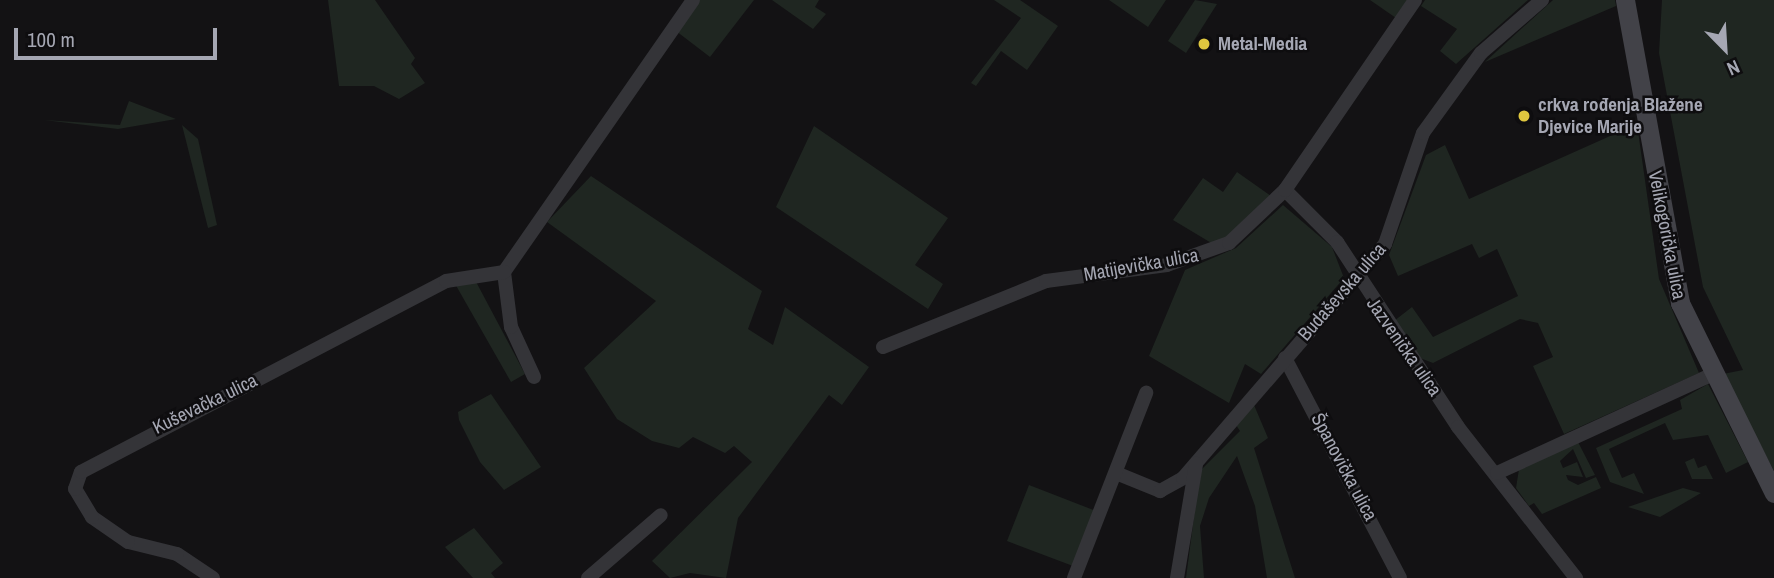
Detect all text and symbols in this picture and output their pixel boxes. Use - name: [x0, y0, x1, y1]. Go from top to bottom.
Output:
- scale bar: [18, 14, 220, 58]
- north arrow: [1690, 14, 1760, 84]
- text: 100 m: [27, 25, 75, 54]
- place label: Metal-Media: [1218, 33, 1307, 55]
- marker: Metal-Media: [1196, 36, 1212, 52]
- text: N: [1723, 54, 1744, 82]
- place label: crkva rođenja Blažene Djevice Marije: [1538, 94, 1703, 138]
- marker: crkva rođenja Blažene Djevice Marije: [1516, 108, 1532, 124]
- street label: Velikogorička ulica: [1643, 169, 1691, 301]
- street label: Budaševska ulica: [1293, 238, 1391, 346]
- street label: Matijevička ulica: [1082, 244, 1200, 286]
- street label: Jazvenička ulica: [1362, 293, 1446, 401]
- street label: Kuševačka ulica: [149, 369, 261, 439]
- street label: Španovička ulica: [1306, 409, 1382, 525]

